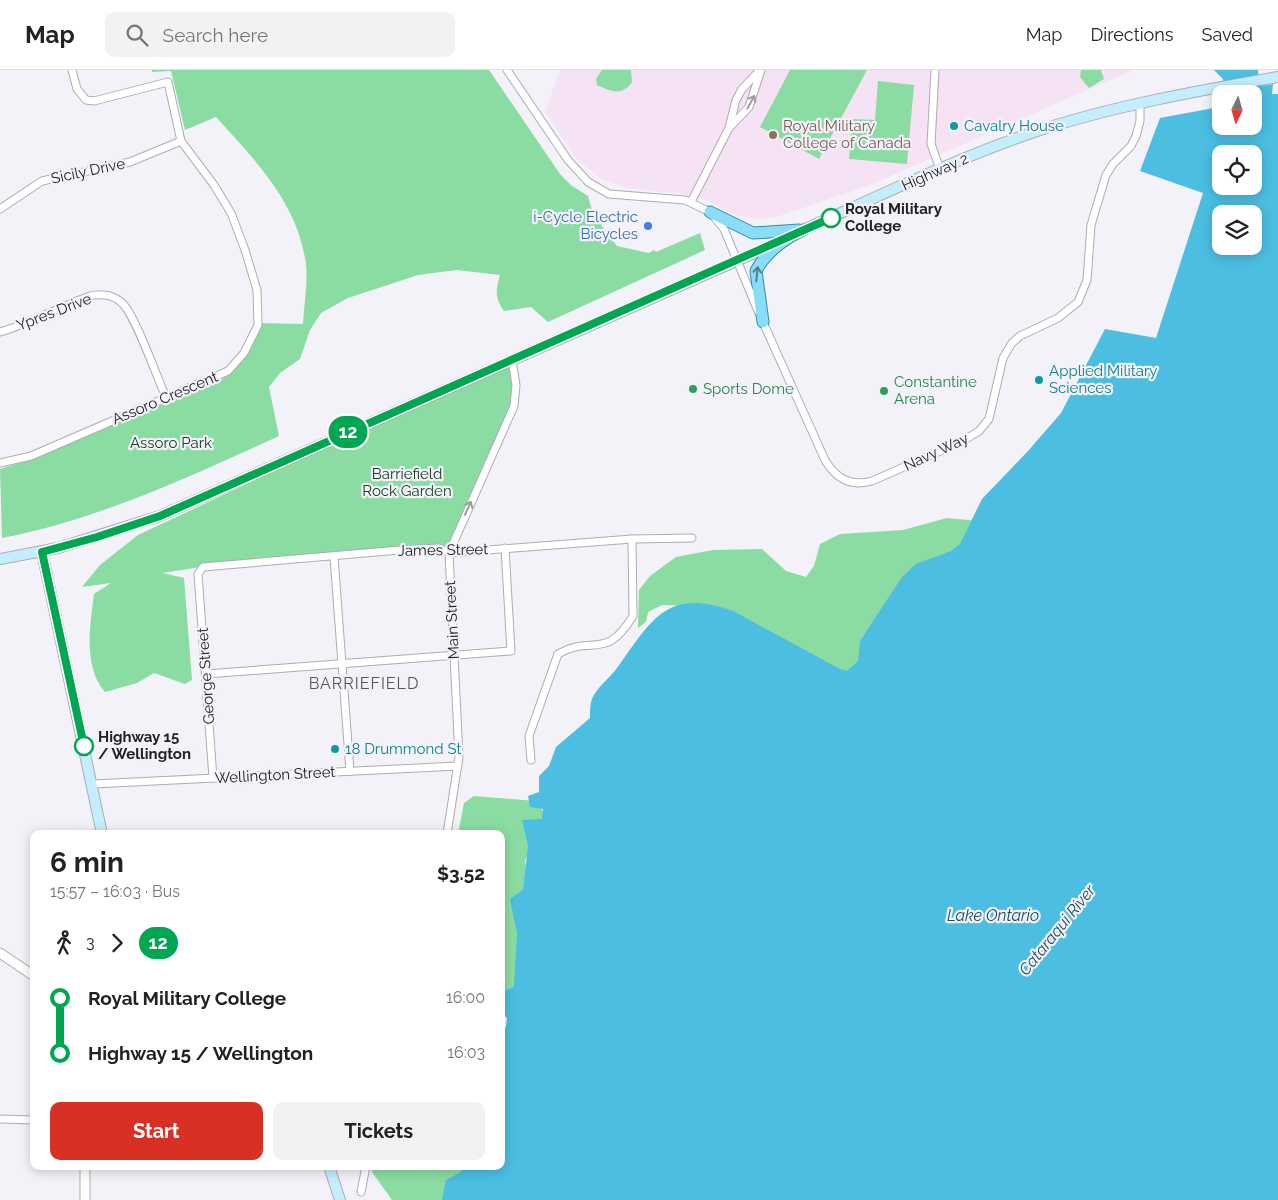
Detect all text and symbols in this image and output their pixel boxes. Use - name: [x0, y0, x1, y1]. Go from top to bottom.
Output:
- search box: [105, 12, 455, 57]
- text: Map: [25, 20, 75, 49]
- icon: search: [123, 21, 151, 49]
- text: Search here: [163, 24, 268, 46]
- text: Map: [1026, 24, 1062, 45]
- text: Directions: [1090, 24, 1174, 45]
- text: Saved: [1202, 24, 1253, 45]
- north arrow: [1212, 85, 1262, 135]
- map controls: [1212, 85, 1262, 255]
- one-way arrow: [746, 95, 756, 109]
- place label: Royal Military College of Canada: [783, 117, 911, 152]
- place label: Cavalry House: [964, 117, 1064, 135]
- marker: Cavalry House: [948, 120, 960, 132]
- marker: Royal Military College of Canada: [767, 129, 779, 141]
- button: locate: [1212, 145, 1262, 195]
- street label: Highway 2: [899, 149, 971, 195]
- street label: Sicily Drive: [49, 154, 127, 188]
- place label: Royal Military College: [845, 200, 943, 235]
- button: layers: [1212, 205, 1262, 255]
- place label: i-Cycle Electric Bicycles: [533, 208, 638, 243]
- marker: Royal Military College: [821, 208, 841, 228]
- marker: i-Cycle Electric Bicycles: [642, 220, 654, 232]
- one-way arrow: [752, 267, 762, 283]
- street label: Ypres Drive: [14, 289, 94, 335]
- place label: Applied Military Sciences: [1049, 362, 1157, 397]
- street label: Assoro Crescent: [109, 368, 221, 428]
- place label: Constantine Arena: [894, 373, 977, 408]
- marker: Applied Military Sciences: [1033, 374, 1045, 386]
- place label: Sports Dome: [703, 380, 794, 398]
- marker: Sports Dome: [687, 383, 699, 395]
- marker: Constantine Arena: [878, 385, 890, 397]
- line badge: 12: [326, 416, 370, 448]
- text: 12: [338, 421, 358, 442]
- street label: Navy Way: [901, 429, 971, 475]
- park label: Assoro Park: [130, 434, 212, 452]
- park label: Barriefield Rock Garden: [362, 465, 452, 500]
- one-way arrow: [464, 501, 474, 516]
- street label: James Street: [398, 540, 488, 560]
- street label: Main Street: [441, 580, 463, 660]
- street label: George Street: [194, 627, 218, 725]
- district label: BARRIEFIELD: [309, 674, 419, 693]
- place label: Highway 15 / Wellington: [98, 728, 191, 763]
- marker: Highway 15 / Wellington: [74, 736, 94, 756]
- place label: 18 Drummond St: [345, 740, 461, 758]
- marker: 18 Drummond St: [329, 743, 341, 755]
- street label: Wellington Street: [214, 763, 336, 787]
- text: 6 min: [50, 846, 124, 879]
- text: $3.52: [437, 862, 485, 884]
- water label: Cataraqui River: [1015, 881, 1099, 979]
- text: 15:57 – 16:03 · Bus: [50, 882, 180, 901]
- water label: Lake Ontario: [947, 906, 1039, 925]
- icon: walk: [50, 929, 78, 957]
- icon: forward: [103, 929, 131, 957]
- text: 12: [149, 932, 168, 953]
- text: 3: [86, 933, 95, 952]
- text: Royal Military College: [88, 987, 286, 1009]
- text: 16:00: [446, 988, 485, 1007]
- text: Highway 15 / Wellington: [88, 1042, 313, 1064]
- text: 16:03: [447, 1043, 485, 1062]
- button: Start: [50, 1102, 263, 1160]
- button: Tickets: [273, 1102, 485, 1160]

